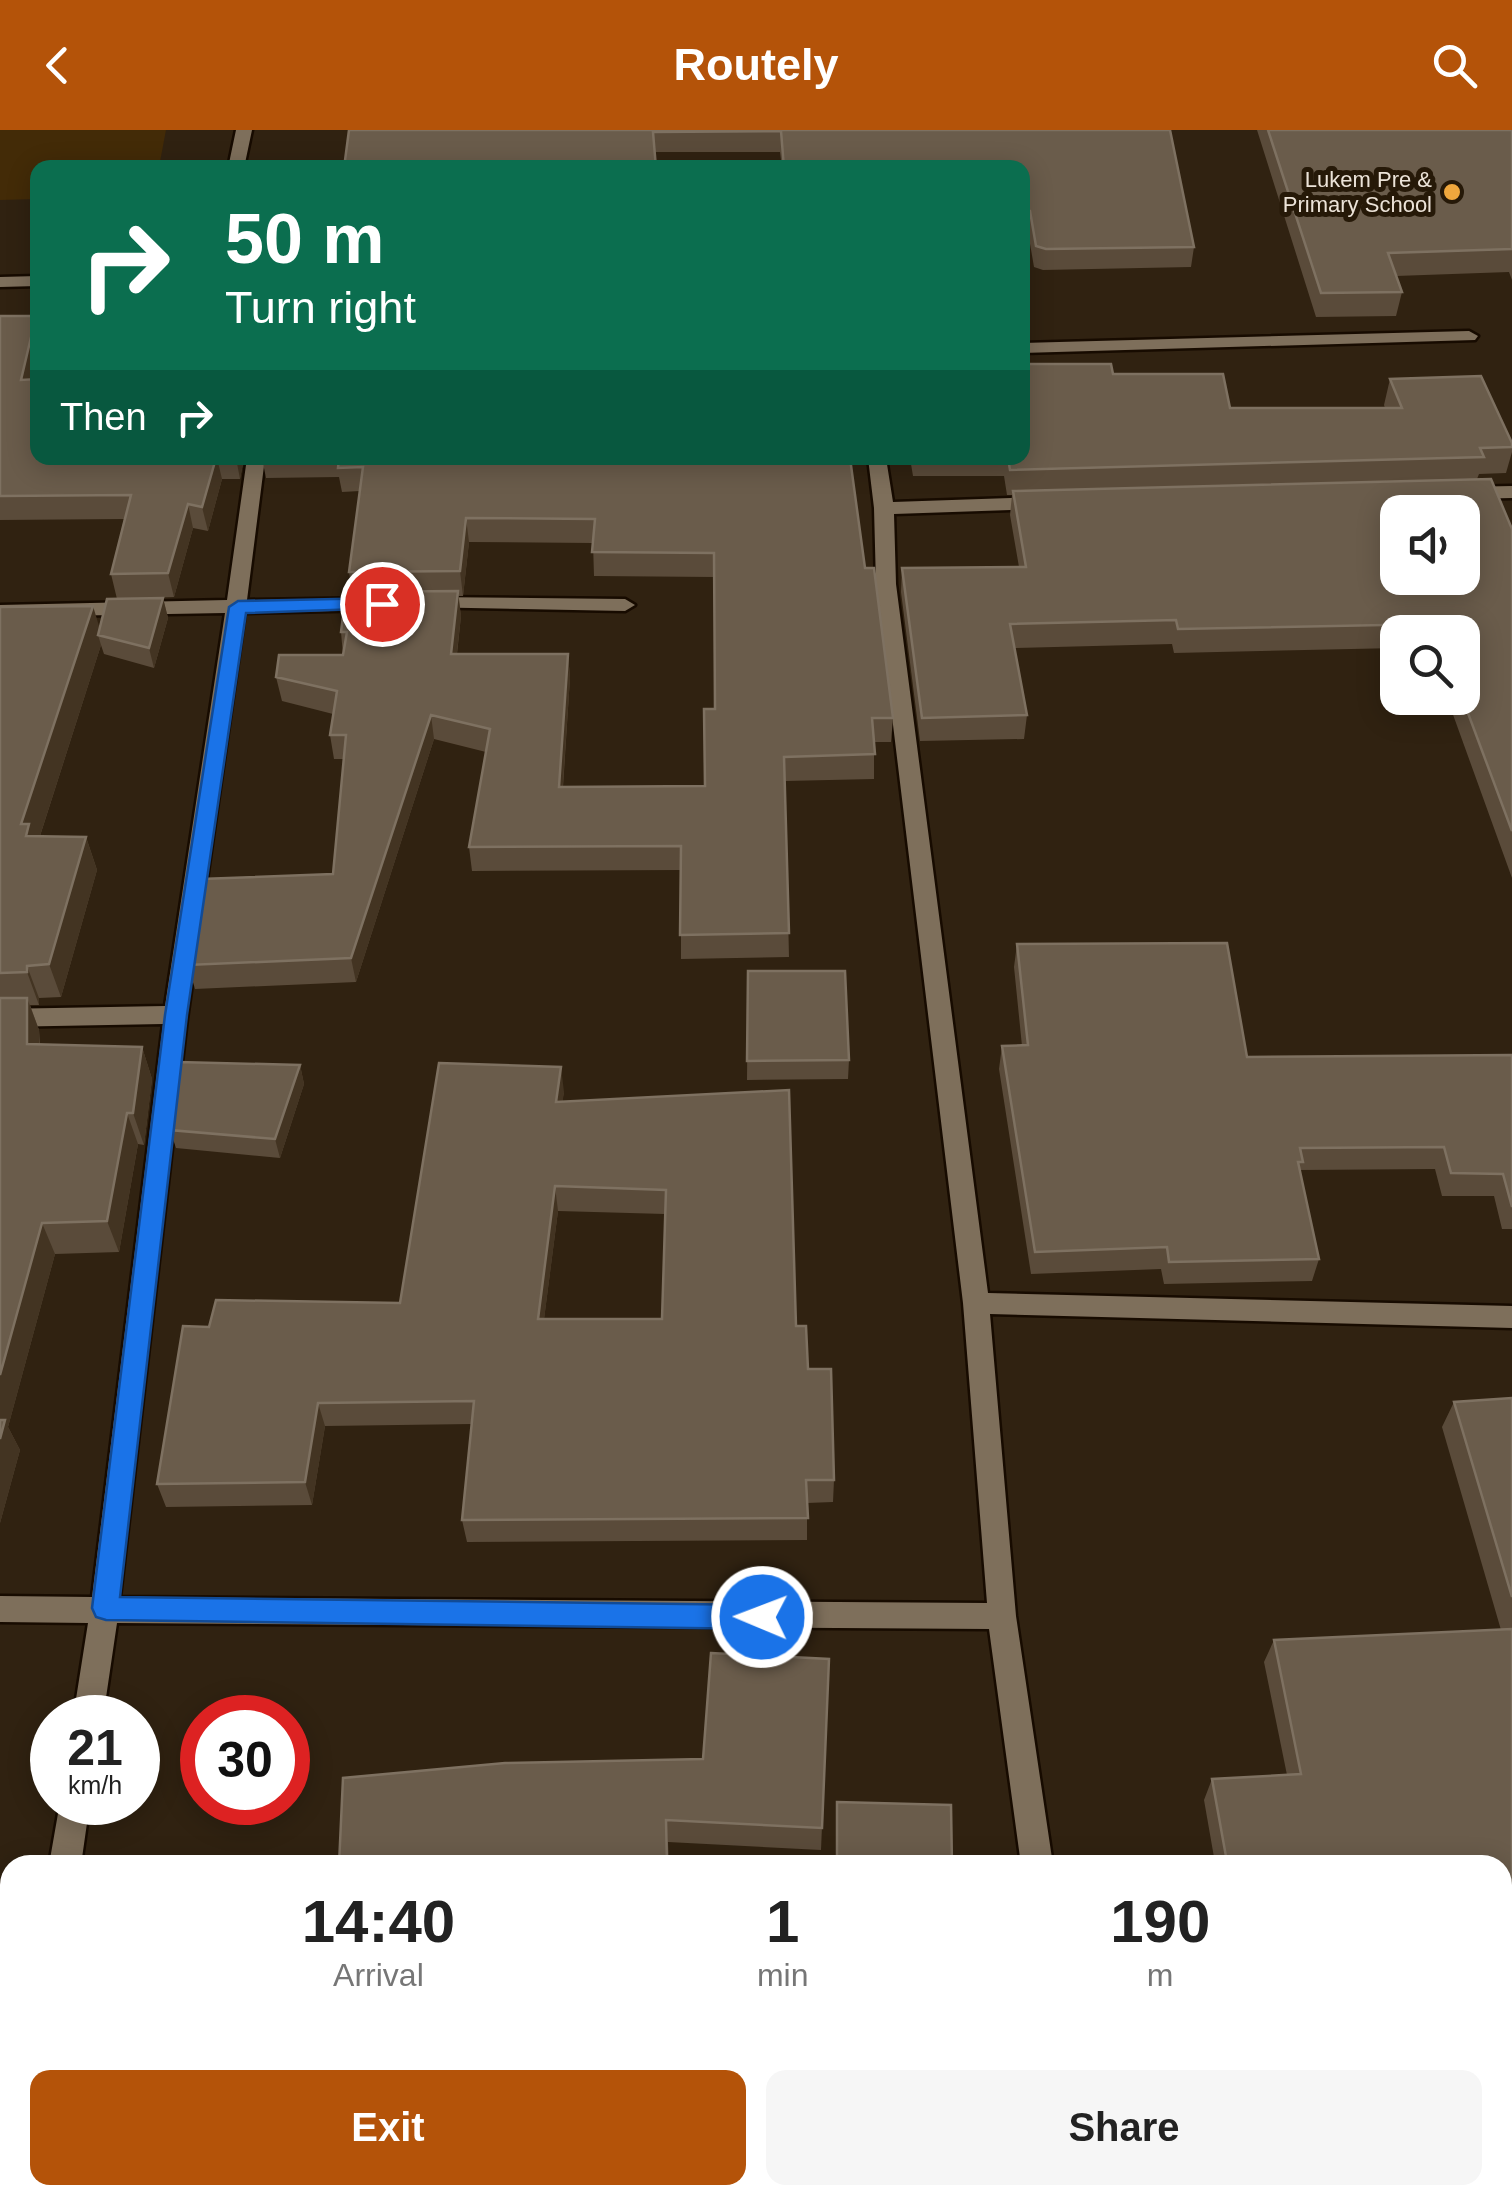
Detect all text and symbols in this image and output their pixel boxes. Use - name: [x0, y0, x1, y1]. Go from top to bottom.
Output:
- icon: back: [30, 38, 85, 93]
- icon: search: [1427, 38, 1482, 93]
- text: Routely: [673, 39, 839, 90]
- place label: Lukem Pre & Primary School: [1283, 167, 1432, 217]
- marker: Lukem Pre & Primary School: [1441, 181, 1463, 203]
- icon: right: [60, 200, 190, 330]
- text: 50 m: [225, 200, 385, 278]
- text: Turn right: [225, 282, 416, 333]
- icon: right: [167, 390, 222, 445]
- text: Then: [60, 396, 147, 438]
- map controls: [1380, 495, 1480, 715]
- button: sound: [1380, 495, 1480, 595]
- pin: [340, 562, 425, 647]
- icon: arrive: [355, 577, 410, 632]
- button: search: [1380, 615, 1480, 715]
- position arrow: [710, 1565, 814, 1669]
- speed limit sign: 30: [180, 1695, 310, 1825]
- text: 21: [67, 1720, 123, 1776]
- text: km/h: [68, 1771, 122, 1799]
- text: 14:40: [302, 1888, 455, 1955]
- text: 1: [766, 1888, 799, 1955]
- text: 190: [1110, 1888, 1210, 1955]
- text: Arrival: [333, 1957, 424, 1993]
- text: min: [757, 1957, 808, 1993]
- text: m: [1147, 1957, 1174, 1993]
- button: Exit: [30, 2070, 746, 2185]
- button: Share: [766, 2070, 1482, 2185]

